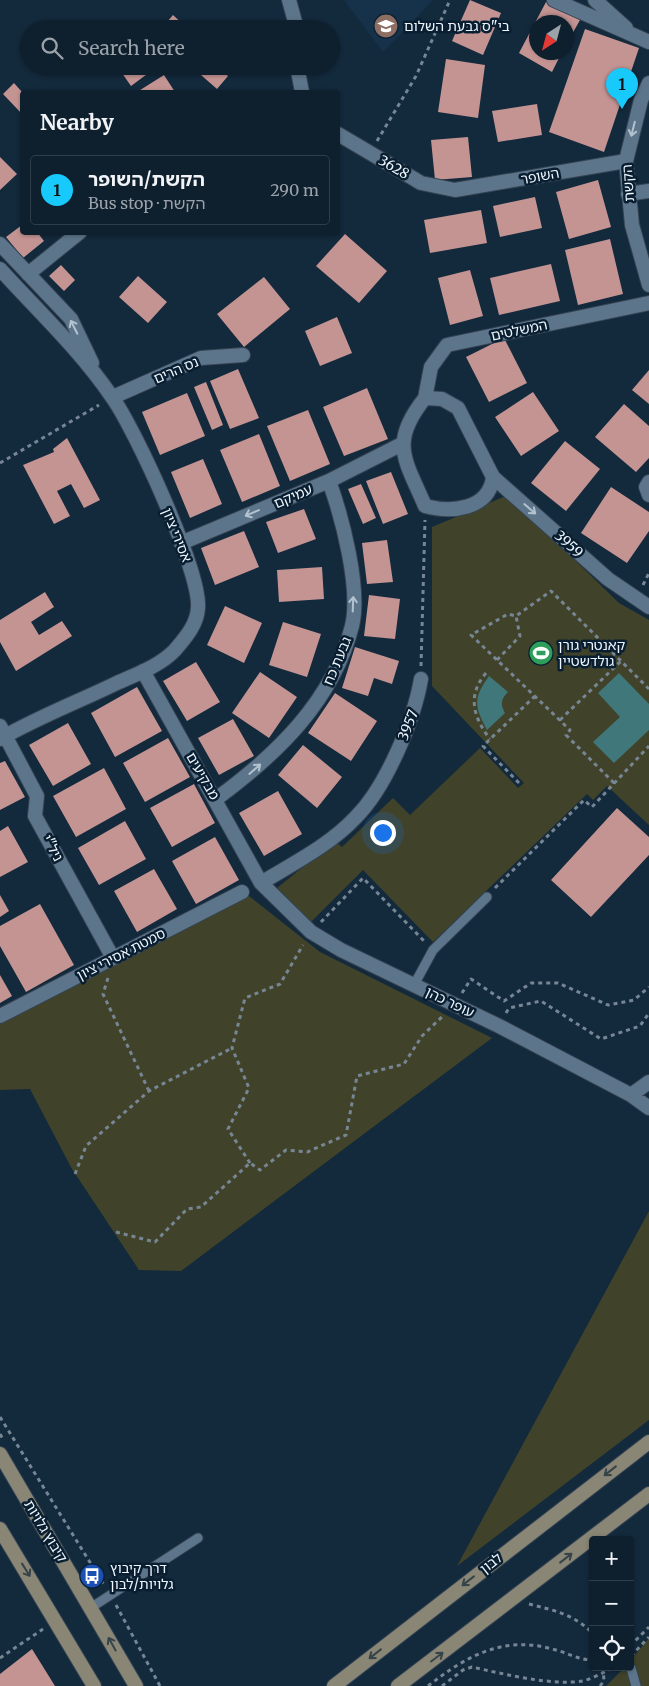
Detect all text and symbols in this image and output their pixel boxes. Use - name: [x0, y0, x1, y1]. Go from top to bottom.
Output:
- school or university icon: בי"ס גבעת השלום: [373, 13, 399, 39]
- north arrow: [529, 15, 574, 60]
- place label: בי"ס גבעת השלום: [404, 17, 510, 35]
- search box: [20, 20, 340, 75]
- icon: search: [38, 34, 66, 62]
- text: Search here: [78, 36, 185, 60]
- pin: 1: [606, 68, 638, 109]
- text: Nearby: [40, 109, 114, 136]
- one-way arrow: [628, 120, 638, 136]
- street label: 3628: [376, 151, 412, 183]
- street label: השופר: [519, 164, 561, 188]
- street label: הקשת: [618, 164, 638, 202]
- text: הקשת/השופר: [88, 167, 205, 191]
- text: 1: [53, 180, 61, 200]
- text: 290 m: [270, 180, 319, 200]
- text: Bus stop · הקשת: [88, 193, 205, 213]
- street label: המשלטים: [489, 315, 549, 345]
- one-way arrow: [69, 319, 79, 334]
- street label: נס הרים: [151, 353, 201, 387]
- street label: עמיקם: [271, 480, 315, 512]
- one-way arrow: [523, 503, 536, 515]
- street label: אסירי ציון: [158, 505, 196, 565]
- one-way arrow: [245, 509, 260, 518]
- street label: 3959: [551, 527, 587, 561]
- one-way arrow: [348, 596, 357, 612]
- street label: גבעת כח: [319, 634, 355, 688]
- place label: קאנטרי גורן גולדשטיין: [558, 636, 626, 670]
- sports icon: קאנטרי גורן גולדשטיין: [528, 640, 554, 666]
- street label: 3957: [394, 707, 422, 743]
- street label: מבקיעים: [182, 749, 224, 803]
- one-way arrow: [249, 764, 262, 775]
- your location: [370, 820, 396, 846]
- street label: ניל"י: [39, 832, 67, 864]
- street label: סמטת אסירי ציון: [74, 924, 168, 984]
- street label: עופר כהן: [423, 983, 477, 1021]
- one-way arrow: [604, 1466, 617, 1477]
- street label: קיבוץ גלויות: [20, 1497, 72, 1566]
- map controls: [589, 1536, 634, 1671]
- button: +: [589, 1536, 634, 1581]
- street label: לבון: [476, 1549, 506, 1577]
- one-way arrow: [559, 1553, 572, 1564]
- place label: דרך קיבוץ גלויות/לבון: [110, 1559, 174, 1593]
- one-way arrow: [21, 1563, 31, 1577]
- bus stop icon: דרך קיבוץ גלויות/לבון: [79, 1563, 105, 1589]
- one-way arrow: [461, 1576, 475, 1586]
- button: −: [589, 1581, 634, 1626]
- button: locate: [589, 1626, 634, 1671]
- one-way arrow: [107, 1637, 117, 1651]
- one-way arrow: [369, 1648, 382, 1659]
- one-way arrow: [430, 1651, 443, 1662]

